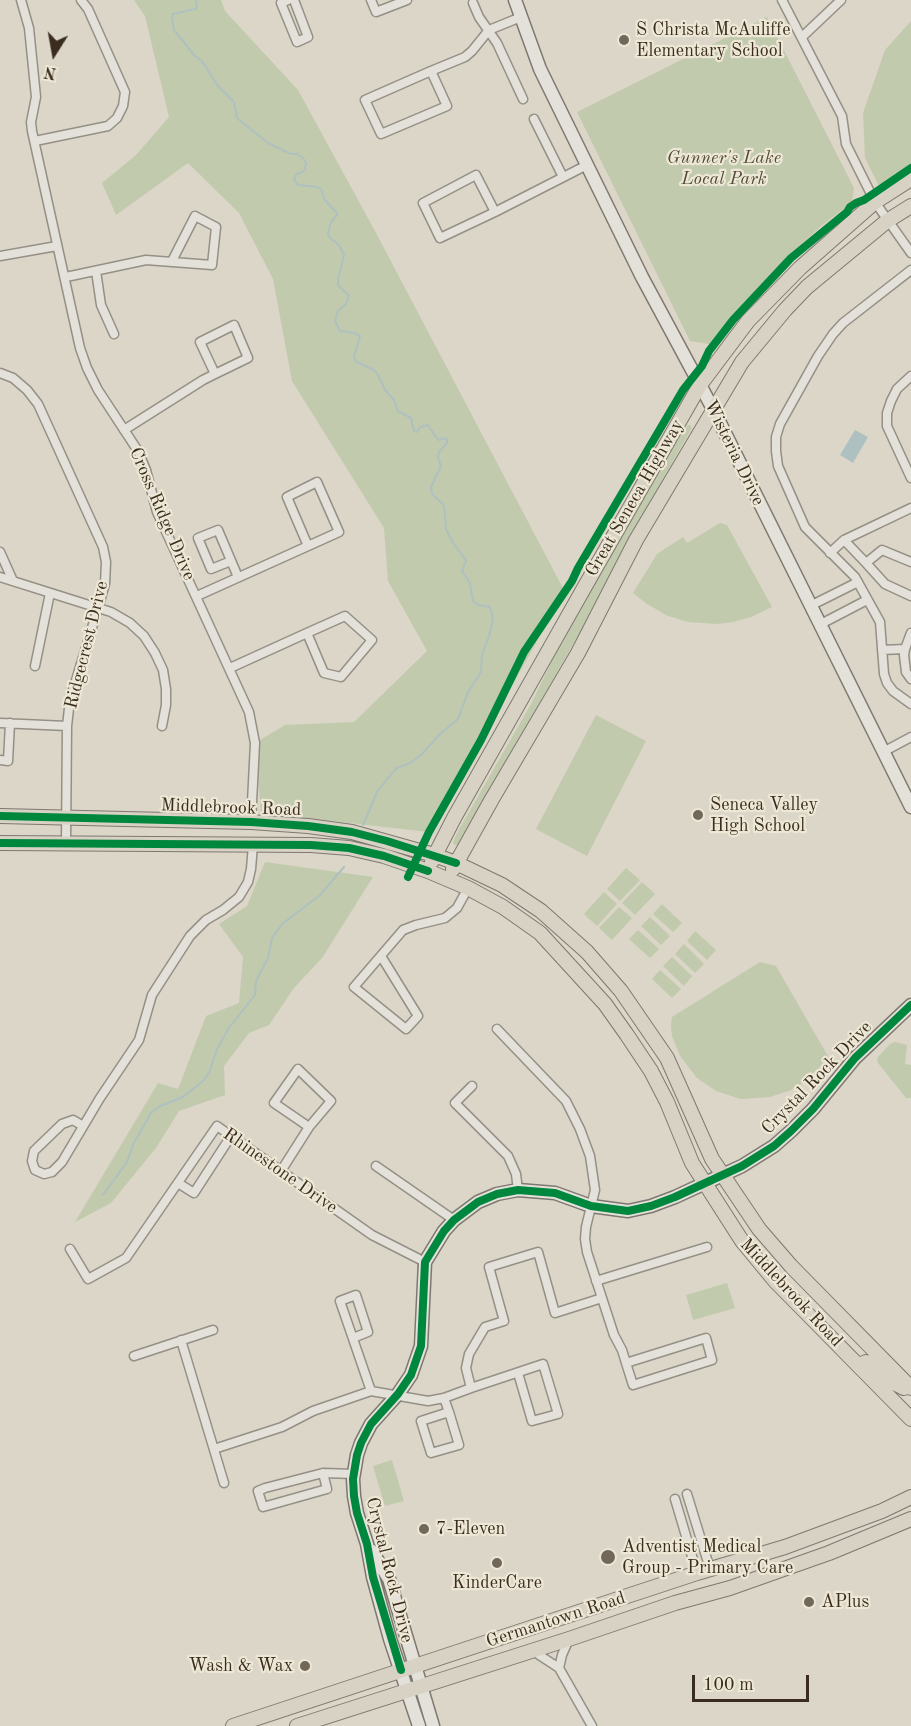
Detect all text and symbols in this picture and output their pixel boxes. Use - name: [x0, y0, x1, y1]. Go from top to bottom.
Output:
- place label: S Christa McAuliffe Elementary School: [636, 19, 791, 62]
- north arrow: [24, 24, 84, 84]
- marker: S Christa McAuliffe Elementary School: [617, 33, 631, 47]
- text: N: [43, 63, 58, 81]
- park label: Gunner's Lake Local Park: [667, 147, 781, 190]
- street label: Wisteria Drive: [699, 397, 769, 509]
- street label: Great Seneca Highway: [581, 415, 689, 581]
- street label: Cross Ridge Drive: [124, 444, 200, 584]
- street label: Ridgecrest Drive: [61, 579, 113, 711]
- place label: Seneca Valley High School: [710, 794, 818, 836]
- street label: Middlebrook Road: [160, 795, 302, 821]
- marker: Seneca Valley High School: [691, 808, 705, 822]
- street label: Crystal Rock Drive: [757, 1017, 877, 1139]
- street label: Rhinestone Drive: [219, 1123, 341, 1219]
- street label: Middlebrook Road: [735, 1234, 847, 1352]
- street label: Crystal Rock Drive: [360, 1495, 418, 1645]
- place label: 7-Eleven: [436, 1518, 505, 1540]
- marker: 7-Eleven: [417, 1522, 431, 1536]
- place label: Adventist Medical Group - Primary Care: [622, 1536, 793, 1578]
- marker: Adventist Medical Group - Primary Care: [599, 1548, 617, 1566]
- marker: KinderCare: [490, 1556, 504, 1570]
- place label: KinderCare: [452, 1572, 542, 1594]
- street label: Germantown Road: [484, 1587, 628, 1653]
- place label: APlus: [821, 1591, 869, 1613]
- marker: APlus: [802, 1595, 816, 1609]
- place label: Wash & Wax: [188, 1655, 293, 1677]
- marker: Wash & Wax: [298, 1659, 312, 1673]
- scale bar: [695, 1663, 812, 1701]
- text: 100 m: [703, 1676, 754, 1694]

